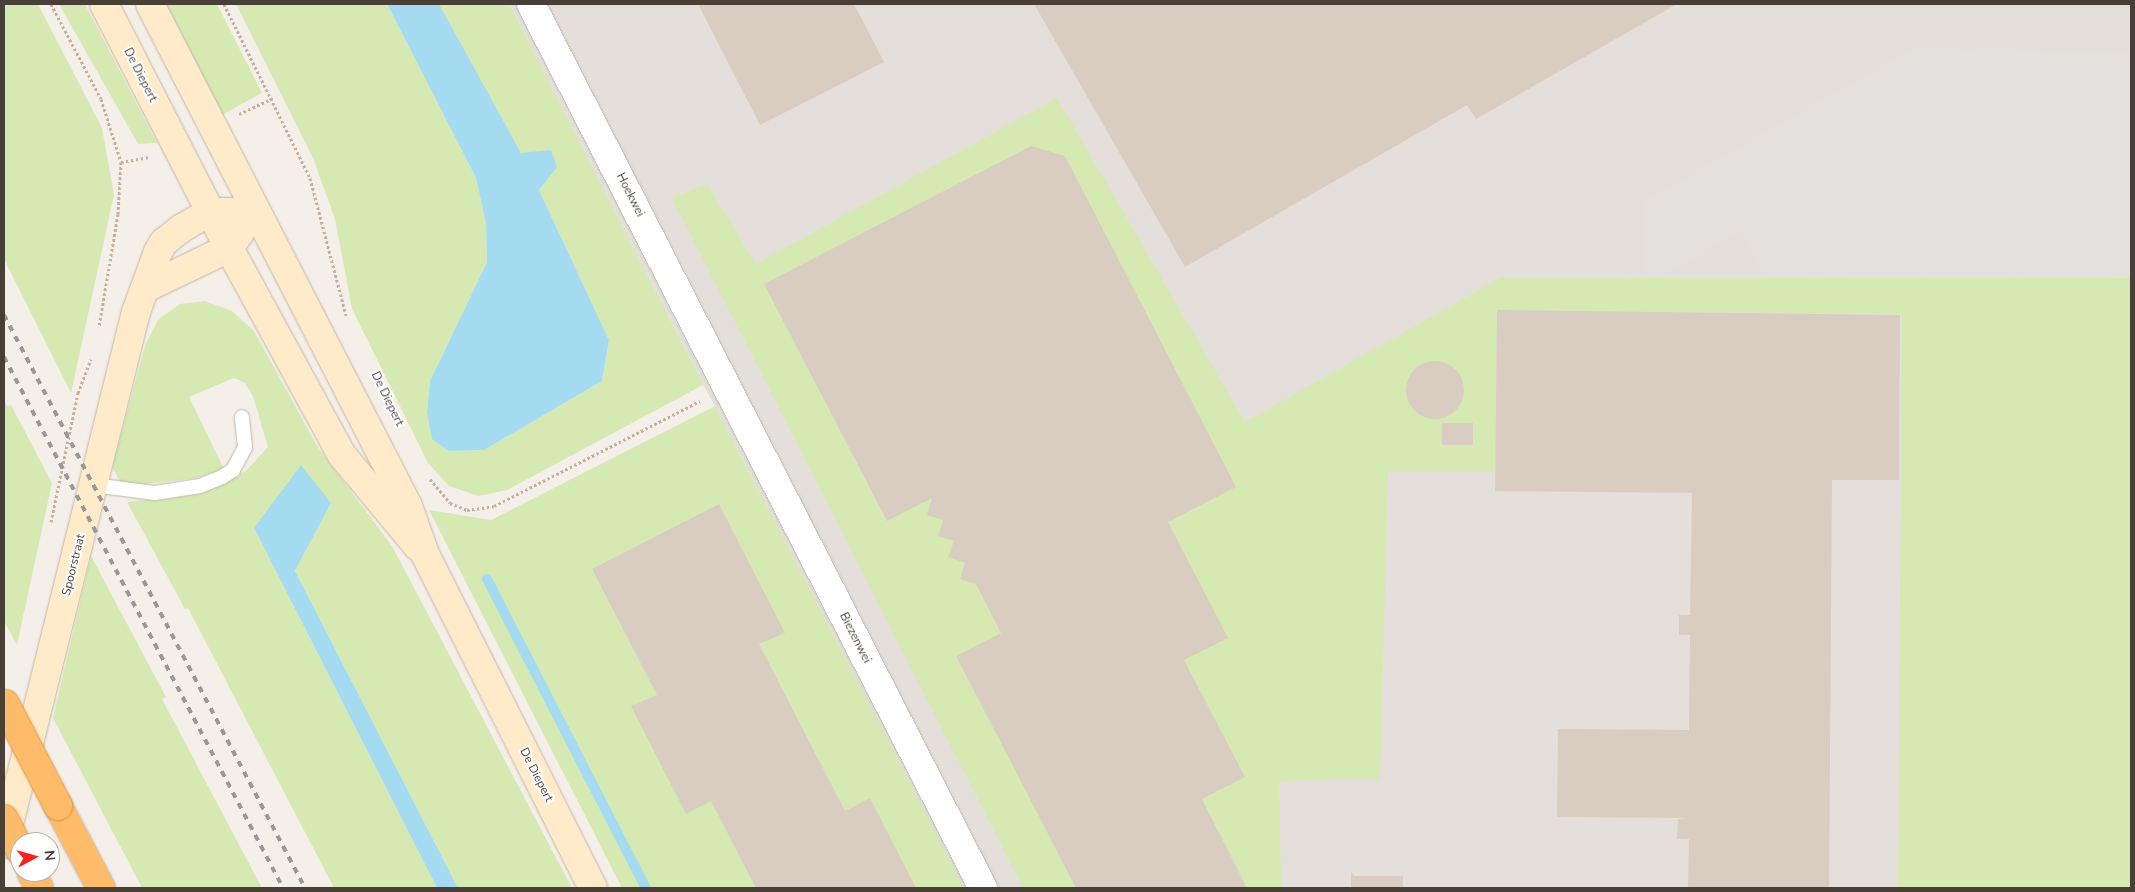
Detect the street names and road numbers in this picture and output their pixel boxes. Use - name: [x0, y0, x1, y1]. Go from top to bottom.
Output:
- street label: De Diepert: [120, 46, 160, 104]
- street label: Hoekwei: [613, 171, 647, 219]
- street label: De Diepert: [368, 369, 406, 429]
- street label: Spoorstraat: [59, 533, 89, 597]
- street label: Biezenwei: [836, 610, 874, 666]
- street label: De Diepert: [516, 746, 556, 804]

